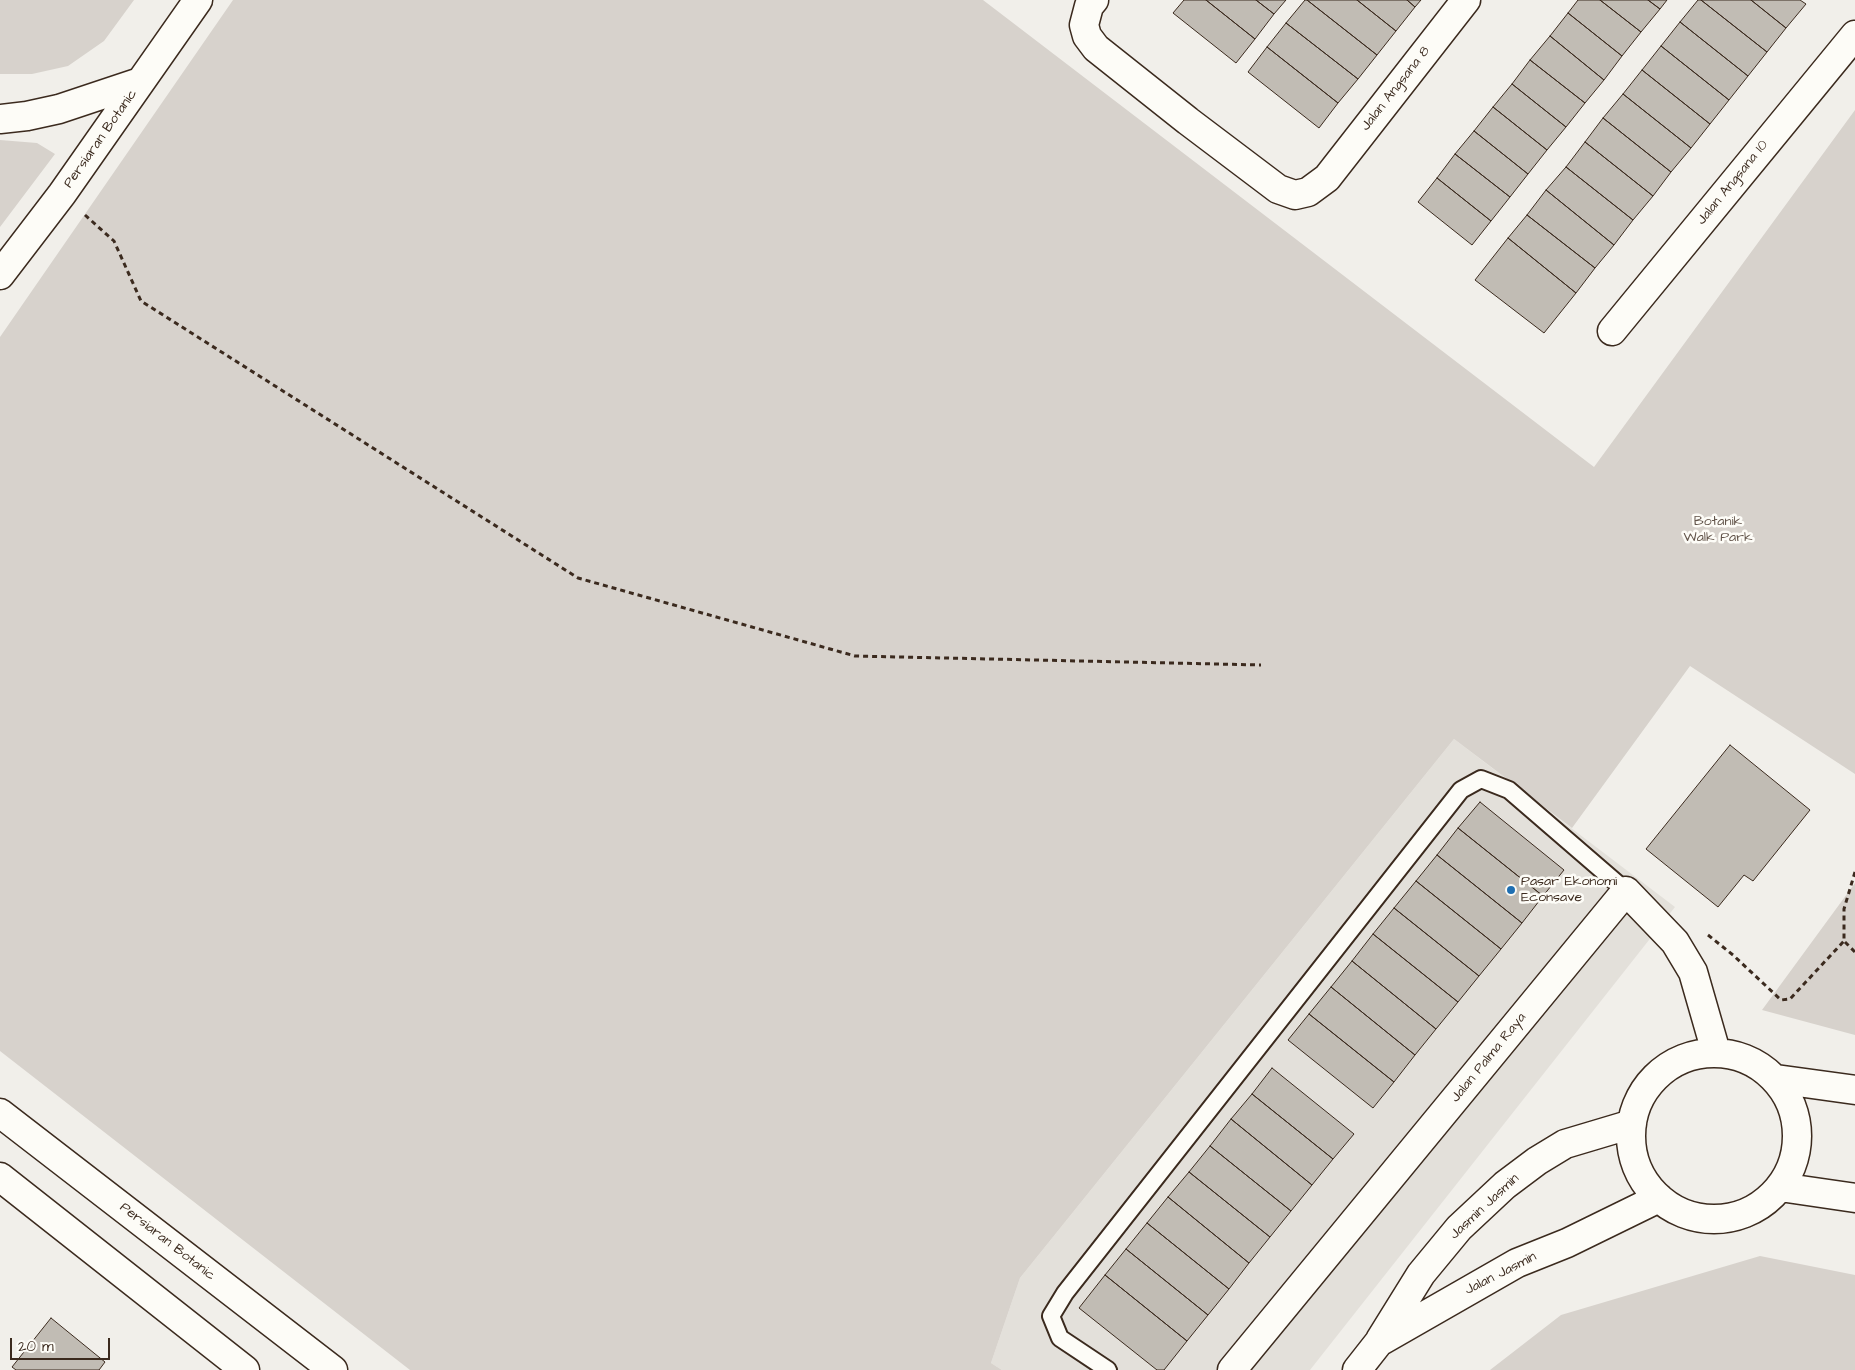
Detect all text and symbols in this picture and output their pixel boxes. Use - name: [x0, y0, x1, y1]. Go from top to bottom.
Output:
- street label: Jalan Angsana 8: [1358, 43, 1434, 135]
- street label: Persiaran Botanic: [61, 86, 141, 192]
- street label: Jalan Angsana 10: [1694, 137, 1772, 229]
- park label: Botanik Walk Park: [1683, 514, 1753, 546]
- place label: Pasar Ekonomi Econsave: [1521, 874, 1617, 906]
- marker: Pasar Ekonomi Econsave: [1505, 884, 1517, 896]
- street label: Jalan Palma Raya: [1448, 1010, 1530, 1106]
- street label: Jasmin Jasmin: [1447, 1171, 1523, 1243]
- street label: Persiaran Botanic: [116, 1200, 218, 1284]
- street label: Jalan Jasmin: [1462, 1249, 1540, 1299]
- scale bar: [12, 1328, 112, 1360]
- text: 20 m: [18, 1336, 54, 1357]

